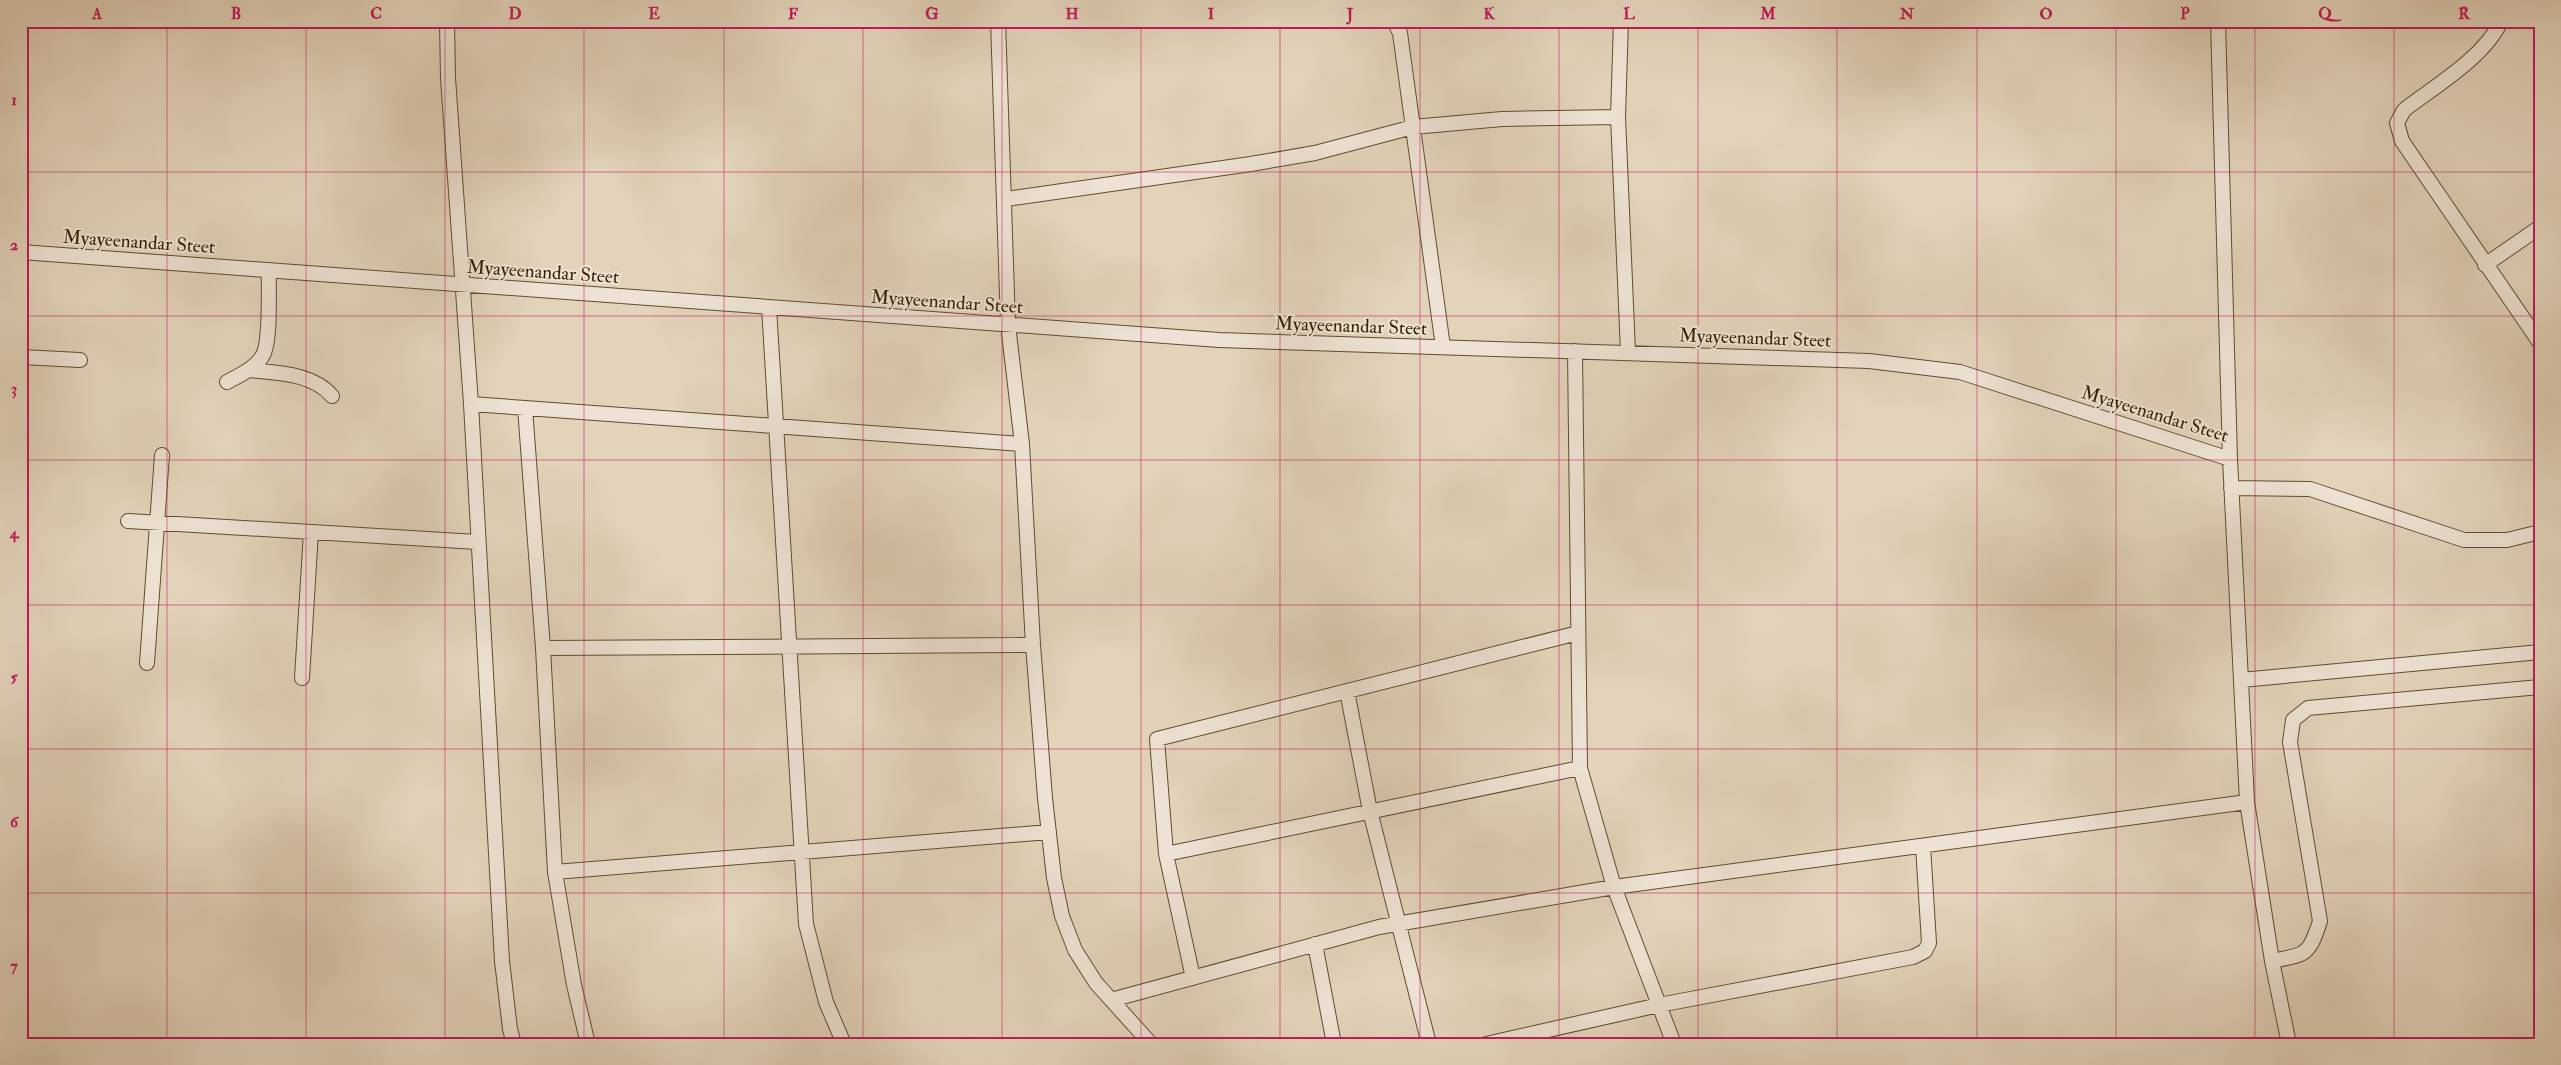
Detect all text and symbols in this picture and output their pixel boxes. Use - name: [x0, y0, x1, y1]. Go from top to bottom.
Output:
- text: A: [91, 4, 103, 24]
- text: B: [231, 4, 241, 24]
- text: C: [370, 4, 382, 24]
- text: D: [508, 4, 522, 24]
- text: E: [648, 4, 660, 24]
- text: F: [788, 4, 798, 24]
- text: G: [925, 4, 939, 24]
- text: H: [1065, 4, 1079, 24]
- text: I: [1208, 4, 1215, 24]
- text: J: [1346, 4, 1354, 25]
- text: K: [1483, 4, 1495, 24]
- text: L: [1623, 4, 1635, 24]
- text: M: [1759, 4, 1776, 24]
- text: N: [1899, 4, 1915, 24]
- text: O: [2039, 4, 2053, 24]
- text: P: [2180, 4, 2190, 24]
- text: Q: [2318, 4, 2342, 24]
- text: R: [2458, 4, 2471, 24]
- text: 1: [11, 90, 17, 110]
- street label: Myayeenandar Steet: [62, 225, 216, 259]
- text: 2: [10, 235, 18, 255]
- street label: Myayeenandar Steet: [466, 255, 620, 289]
- street label: Myayeenandar Steet: [870, 285, 1024, 319]
- street label: Myayeenandar Steet: [1274, 311, 1428, 341]
- street label: Myayeenandar Steet: [1678, 323, 1832, 353]
- text: 3: [11, 379, 17, 399]
- street label: Myayeenandar Steet: [2079, 380, 2231, 448]
- text: 4: [9, 523, 20, 543]
- text: 5: [10, 667, 18, 687]
- text: 6: [10, 812, 20, 832]
- text: 7: [10, 956, 18, 976]

